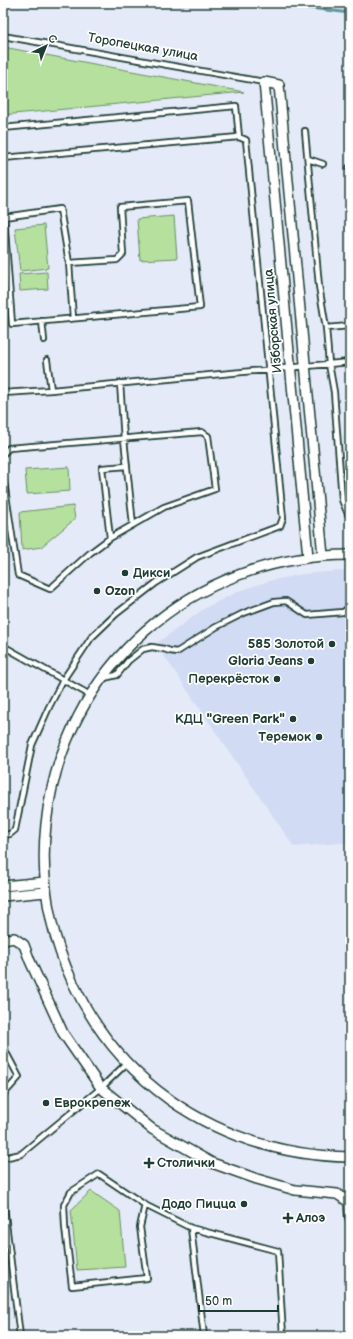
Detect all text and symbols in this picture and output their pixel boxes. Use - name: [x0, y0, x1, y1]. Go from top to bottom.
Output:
- north arrow: [26, 26, 66, 66]
- street label: Торопецкая улица: [86, 29, 200, 65]
- text: С: [45, 32, 60, 47]
- street label: Изборская улица: [260, 268, 286, 374]
- place label: Дикси: [133, 565, 170, 581]
- marker: Дикси: [120, 568, 130, 578]
- place label: Ozon: [105, 583, 135, 599]
- marker: Ozon: [92, 586, 102, 596]
- place label: 585 Золотой: [248, 636, 324, 652]
- marker: 585 Золотой: [327, 639, 337, 649]
- place label: Gloria Jeans: [228, 653, 303, 669]
- marker: Gloria Jeans: [306, 656, 316, 666]
- place label: Перекрёсток: [188, 671, 270, 687]
- marker: Перекрёсток: [272, 674, 282, 684]
- place label: КДЦ "Green Park": [175, 711, 285, 727]
- marker: КДЦ "Green Park": [288, 714, 298, 724]
- place label: Теремок: [258, 729, 312, 745]
- marker: Теремок: [314, 732, 324, 742]
- place label: Еврокрепеж: [54, 1095, 131, 1111]
- marker: Еврокрепеж: [41, 1098, 51, 1108]
- place label: Столички: [157, 1155, 215, 1171]
- marker: Столички: [144, 1158, 154, 1168]
- place label: Додо Пицца: [161, 1196, 236, 1212]
- marker: Додо Пицца: [239, 1199, 249, 1209]
- place label: Алоэ: [295, 1210, 325, 1226]
- marker: Алоэ: [283, 1213, 293, 1223]
- scale bar: [199, 1287, 278, 1313]
- text: 50 m: [205, 1294, 232, 1309]

